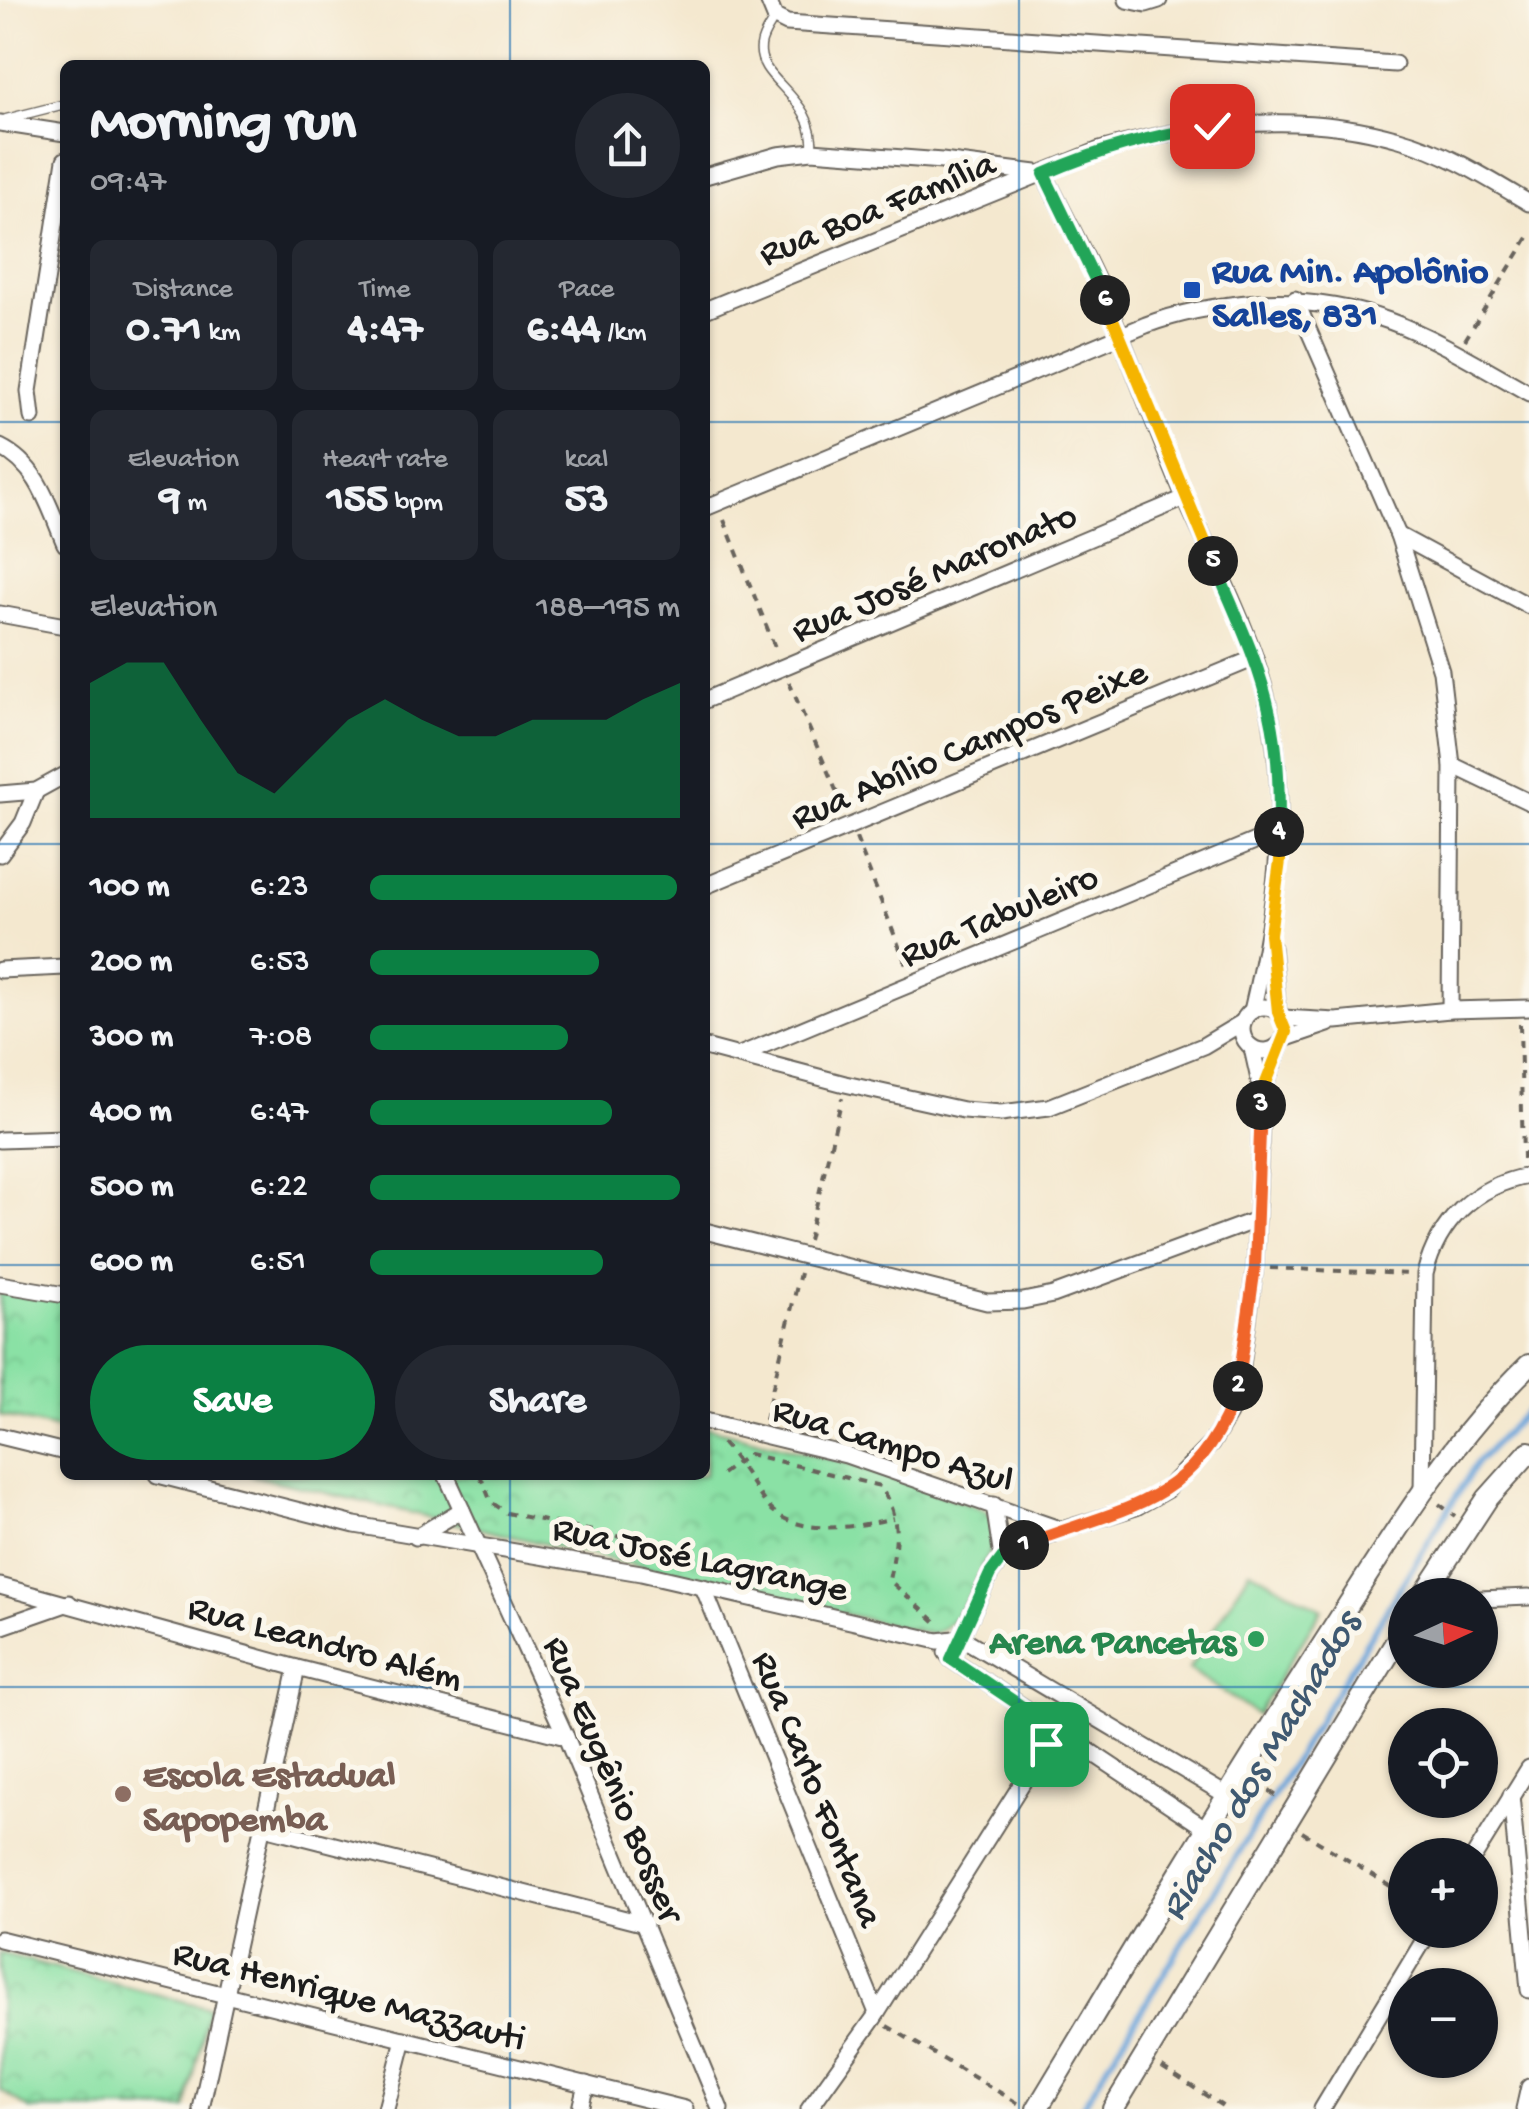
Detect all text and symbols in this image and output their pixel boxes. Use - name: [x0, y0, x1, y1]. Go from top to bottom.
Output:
- pin: [1170, 84, 1255, 169]
- button: share: [575, 93, 680, 198]
- text: Morning run: [90, 94, 356, 158]
- icon: check: [1185, 99, 1240, 154]
- street label: Rua Boa Família: [754, 144, 1004, 279]
- text: 09:47: [90, 164, 166, 202]
- place label: Rua Min. Apolônio Salles, 831: [1212, 252, 1489, 340]
- text: Distance: [134, 274, 233, 307]
- text: Time: [359, 274, 411, 307]
- text: Pace: [559, 274, 614, 307]
- pin: 6: [1080, 275, 1130, 325]
- marker: Rua Min. Apolônio Salles, 831: [1181, 279, 1203, 301]
- text: 6: [1098, 283, 1112, 316]
- text: 0.71: [126, 307, 202, 356]
- text: 4:47: [348, 307, 422, 356]
- text: 6:44: [527, 307, 601, 356]
- text: km: [202, 317, 241, 350]
- text: /km: [601, 317, 647, 350]
- text: Elevation: [128, 444, 239, 477]
- text: Heart rate: [322, 444, 448, 477]
- text: kcal: [565, 444, 609, 477]
- text: 9: [160, 477, 181, 526]
- text: 155: [327, 477, 388, 526]
- text: 53: [565, 477, 609, 526]
- text: m: [181, 487, 207, 520]
- text: bpm: [388, 487, 443, 520]
- street label: Rua José Maronato: [786, 496, 1084, 655]
- pin: 5: [1188, 536, 1238, 586]
- text: 5: [1206, 544, 1220, 577]
- text: Elevation: [90, 590, 217, 628]
- text: 188–195 m: [536, 590, 680, 628]
- street label: Rua Abílio Campos Peixe: [786, 652, 1155, 842]
- pin: 4: [1254, 807, 1304, 857]
- text: 4: [1272, 815, 1286, 848]
- street label: Rua Tabuleiro: [895, 857, 1106, 980]
- text: 100 m: [90, 869, 170, 907]
- text: 6:23: [250, 869, 309, 907]
- text: 200 m: [90, 944, 172, 982]
- text: 6:53: [250, 944, 310, 982]
- text: 300 m: [90, 1019, 173, 1057]
- text: 7:08: [250, 1019, 312, 1057]
- pin: 3: [1236, 1080, 1286, 1130]
- text: 3: [1254, 1088, 1268, 1121]
- text: 400 m: [90, 1094, 172, 1132]
- text: 6:47: [250, 1094, 308, 1132]
- text: 500 m: [90, 1169, 173, 1207]
- text: 6:22: [250, 1169, 308, 1207]
- text: 600 m: [90, 1244, 173, 1282]
- text: 6:51: [250, 1244, 306, 1282]
- button: Save: [90, 1345, 375, 1460]
- button: Share: [395, 1345, 680, 1460]
- pin: 2: [1213, 1361, 1263, 1411]
- text: 2: [1231, 1369, 1245, 1402]
- street label: Rua Campo Azul: [767, 1390, 1018, 1505]
- street label: Rua José Lagrange: [548, 1509, 852, 1615]
- pin: 1: [999, 1520, 1049, 1570]
- text: 1: [1018, 1528, 1030, 1561]
- north arrow: [1388, 1578, 1498, 1688]
- map controls: [1388, 1578, 1498, 2078]
- street label: Rua Leandro Além: [182, 1588, 467, 1704]
- water label: Riacho dos Machados: [1152, 1602, 1375, 1930]
- place label: Arena Pancetas: [988, 1623, 1238, 1667]
- marker: Arena Pancetas: [1245, 1628, 1267, 1650]
- street label: Rua Eugênio Bosser: [530, 1631, 692, 1933]
- street label: Rua Carlo Fontana: [739, 1646, 890, 1936]
- pin: [1004, 1702, 1089, 1787]
- button: locate: [1388, 1708, 1498, 1818]
- icon: arrive: [1019, 1717, 1074, 1772]
- place label: Escola Estadual Sapopemba: [143, 1756, 396, 1844]
- marker: Escola Estadual Sapopemba: [112, 1783, 134, 1805]
- button: +: [1388, 1838, 1498, 1948]
- street label: Rua Henrique Mazzauti: [168, 1934, 529, 2064]
- button: −: [1388, 1968, 1498, 2078]

